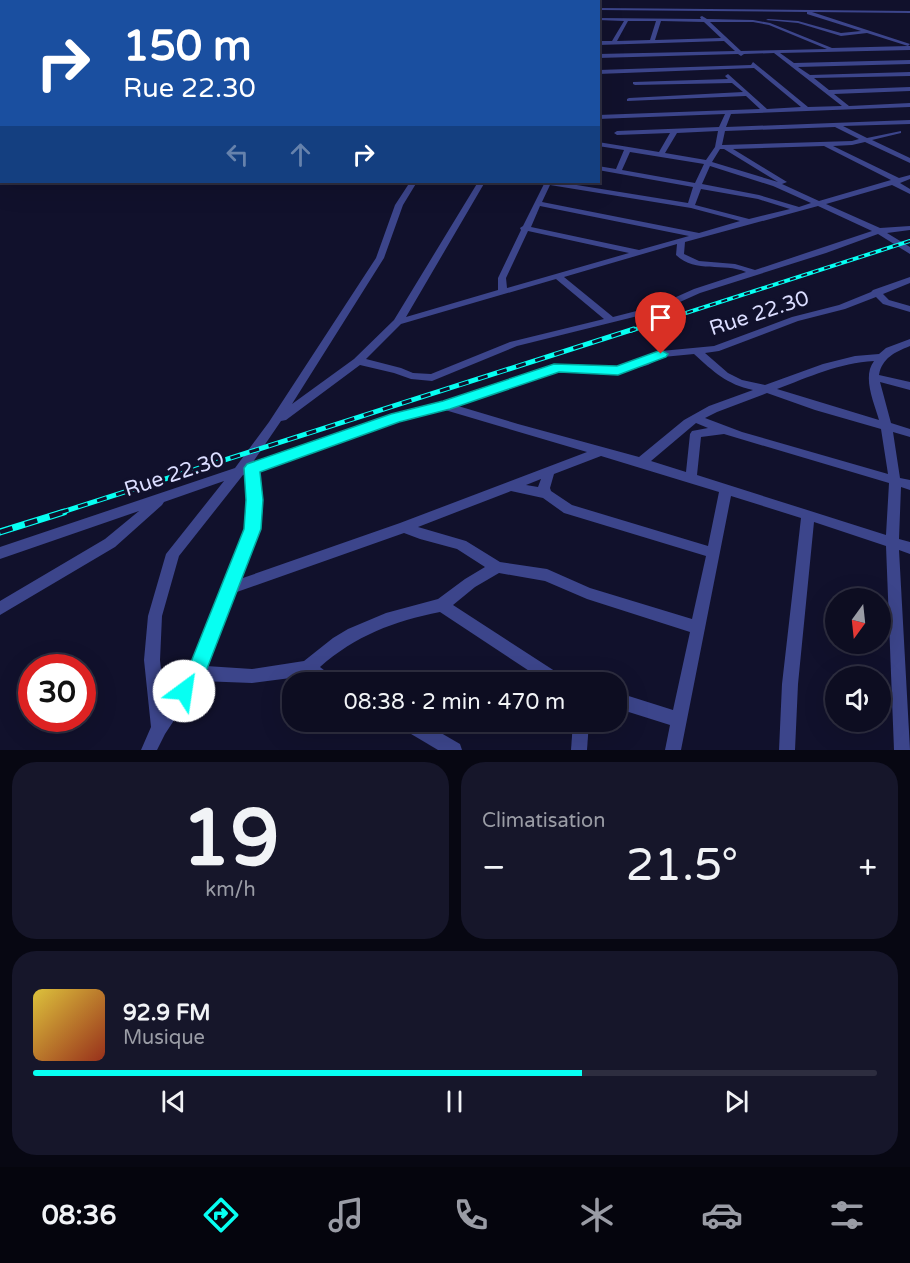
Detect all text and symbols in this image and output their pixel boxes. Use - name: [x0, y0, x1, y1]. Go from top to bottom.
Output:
- text: 150 m: [123, 21, 252, 72]
- icon: right: [24, 24, 102, 102]
- text: Rue 22.30: [123, 72, 256, 105]
- icon: left: [221, 138, 254, 171]
- icon: ahead: [284, 138, 317, 171]
- icon: right: [347, 138, 380, 171]
- street label: Rue 22.30: [706, 286, 812, 341]
- pin: [635, 292, 686, 354]
- icon: arrive: [644, 301, 677, 334]
- street label: Rue 22.30: [121, 447, 227, 502]
- north arrow: [825, 588, 891, 654]
- map controls: [825, 588, 891, 732]
- speed limit sign: 30: [18, 654, 96, 732]
- position arrow: [152, 659, 216, 723]
- button: sound: [825, 666, 891, 732]
- text: 08:38 · 2 min · 470 m: [344, 689, 565, 715]
- text: 19: [182, 792, 279, 886]
- text: Climatisation: [482, 809, 605, 833]
- text: 21.5°: [626, 839, 738, 893]
- text: −: [482, 848, 506, 887]
- text: +: [858, 848, 877, 887]
- text: km/h: [205, 878, 256, 902]
- text: 92.9 FM: [123, 1000, 211, 1026]
- text: Musique: [123, 1026, 205, 1050]
- icon: previous: [157, 1085, 190, 1118]
- icon: pause: [438, 1085, 471, 1118]
- icon: next: [720, 1085, 753, 1118]
- icon: directions: [200, 1194, 242, 1236]
- icon: music: [325, 1194, 367, 1236]
- icon: phone: [450, 1194, 492, 1236]
- icon: climate: [576, 1194, 618, 1236]
- icon: car: [701, 1194, 743, 1236]
- icon: filters: [826, 1194, 868, 1236]
- text: 08:36: [42, 1199, 117, 1232]

